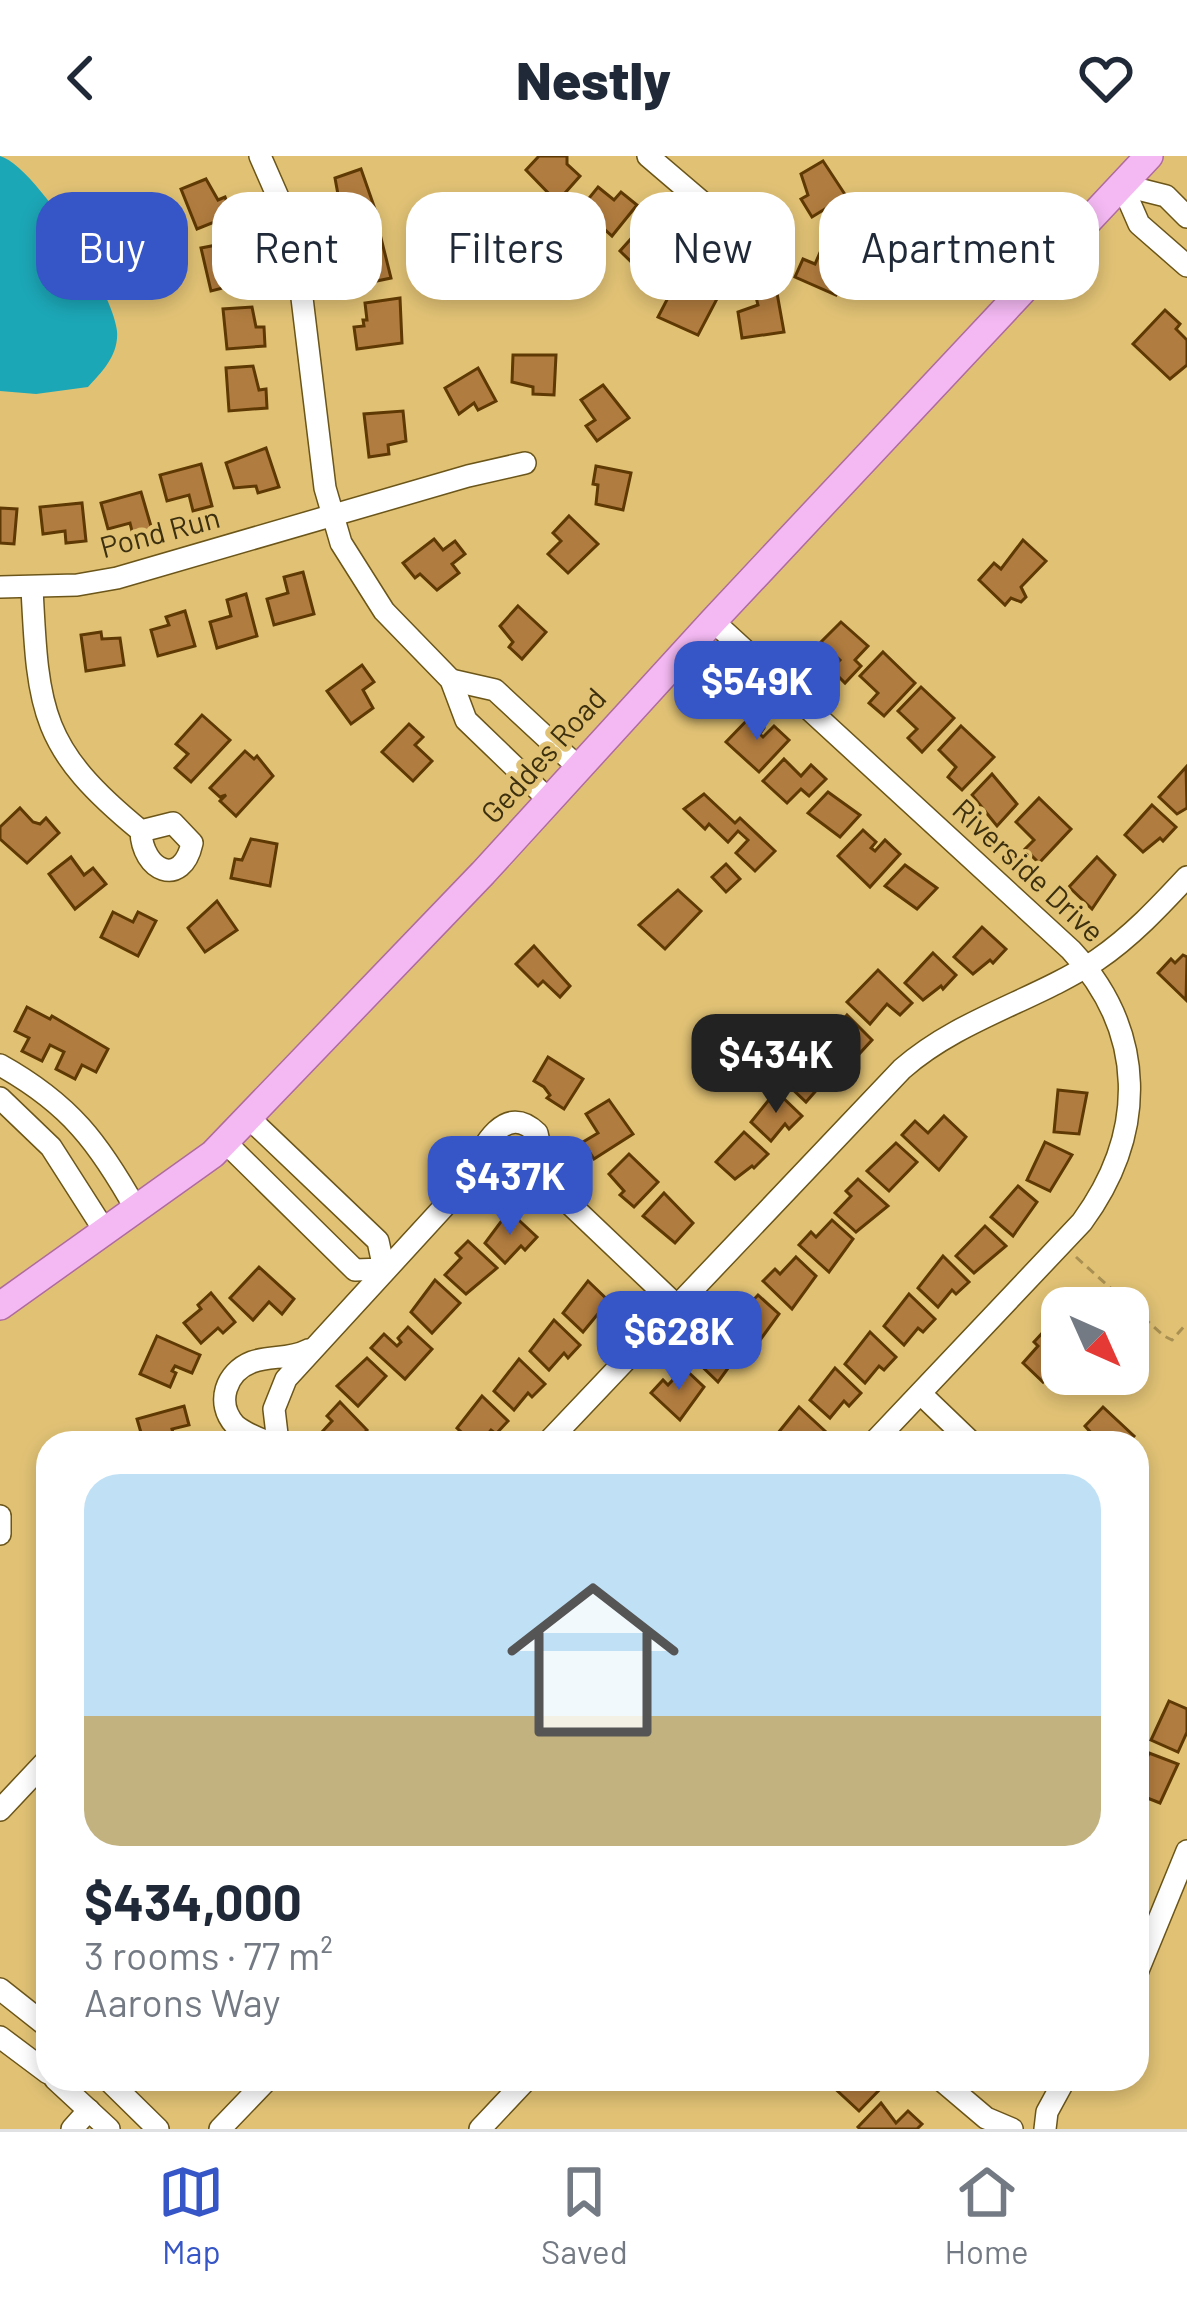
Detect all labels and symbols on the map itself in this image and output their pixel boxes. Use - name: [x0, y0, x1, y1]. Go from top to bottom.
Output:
- street label: Pond Run: [96, 498, 223, 564]
- pin: $549K: [673, 641, 841, 743]
- street label: Geddes Road: [472, 680, 613, 830]
- street label: Riverside Drive: [946, 790, 1113, 949]
- pin: $434K: [692, 1014, 860, 1116]
- pin: $437K: [426, 1136, 594, 1238]
- north arrow: [1041, 1287, 1149, 1395]
- pin: $628K: [595, 1291, 763, 1393]

